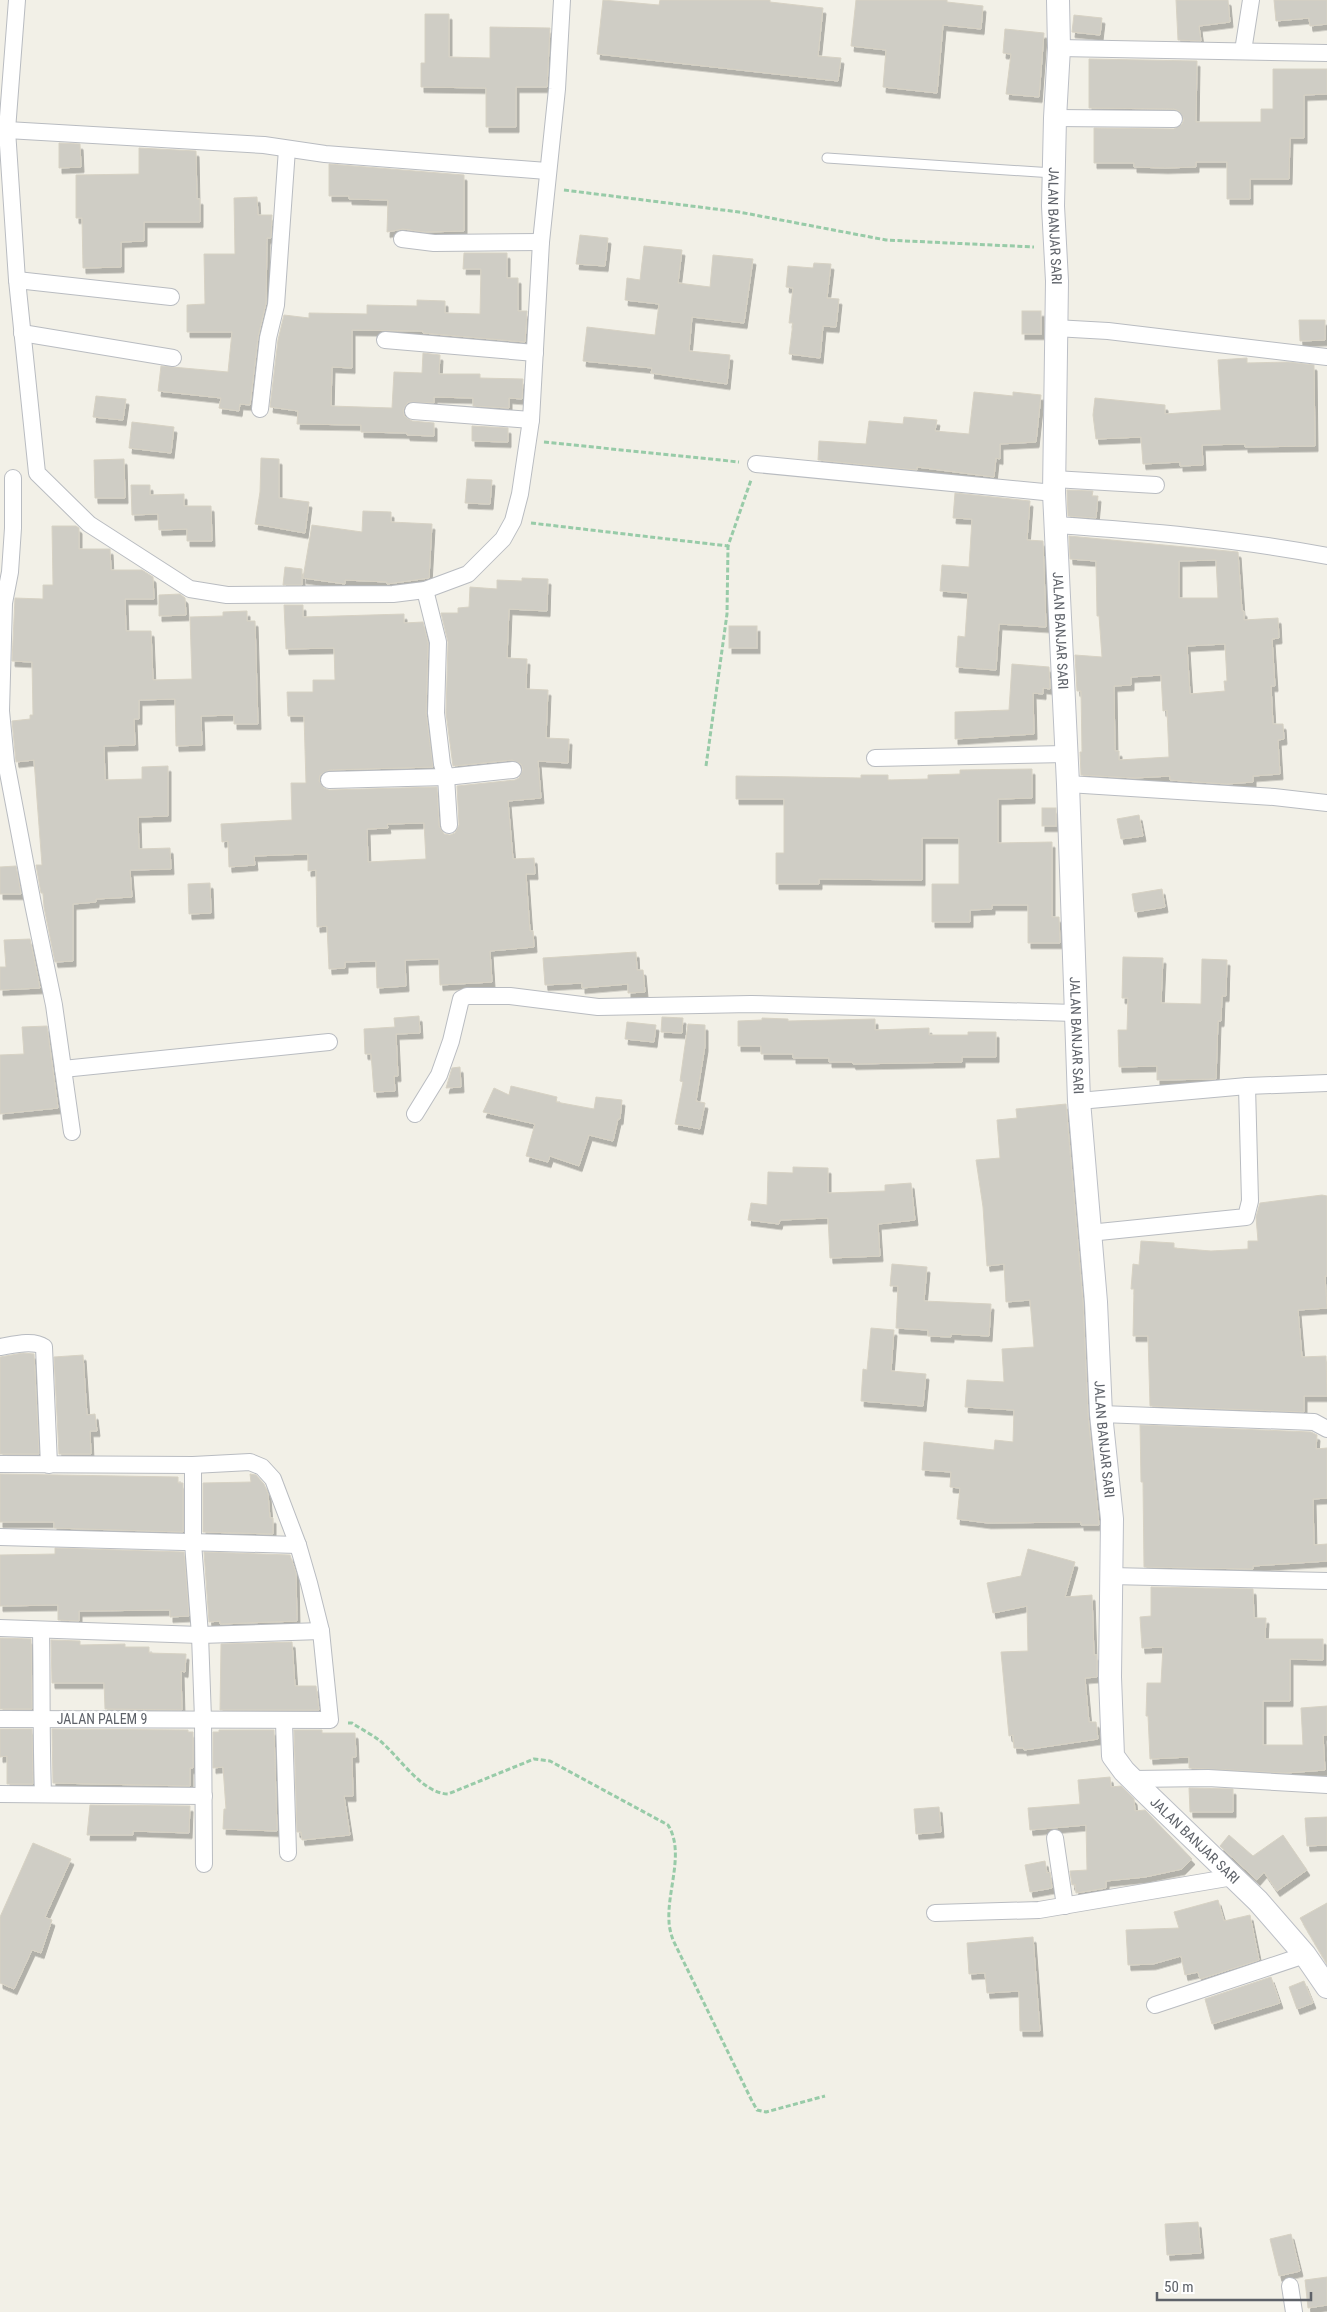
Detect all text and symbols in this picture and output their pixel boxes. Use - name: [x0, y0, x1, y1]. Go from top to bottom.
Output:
- street label: JALAN BANJAR SARI: [1045, 167, 1065, 285]
- street label: JALAN BANJAR SARI: [1050, 571, 1071, 690]
- street label: JALAN BANJAR SARI: [1067, 976, 1087, 1094]
- street label: JALAN BANJAR SARI: [1092, 1380, 1118, 1499]
- street label: JALAN PALEM 9: [57, 1711, 147, 1727]
- street label: JALAN BANJAR SARI: [1147, 1794, 1243, 1887]
- scale bar: [1157, 2270, 1311, 2302]
- text: 50 m: [1164, 2278, 1194, 2296]

